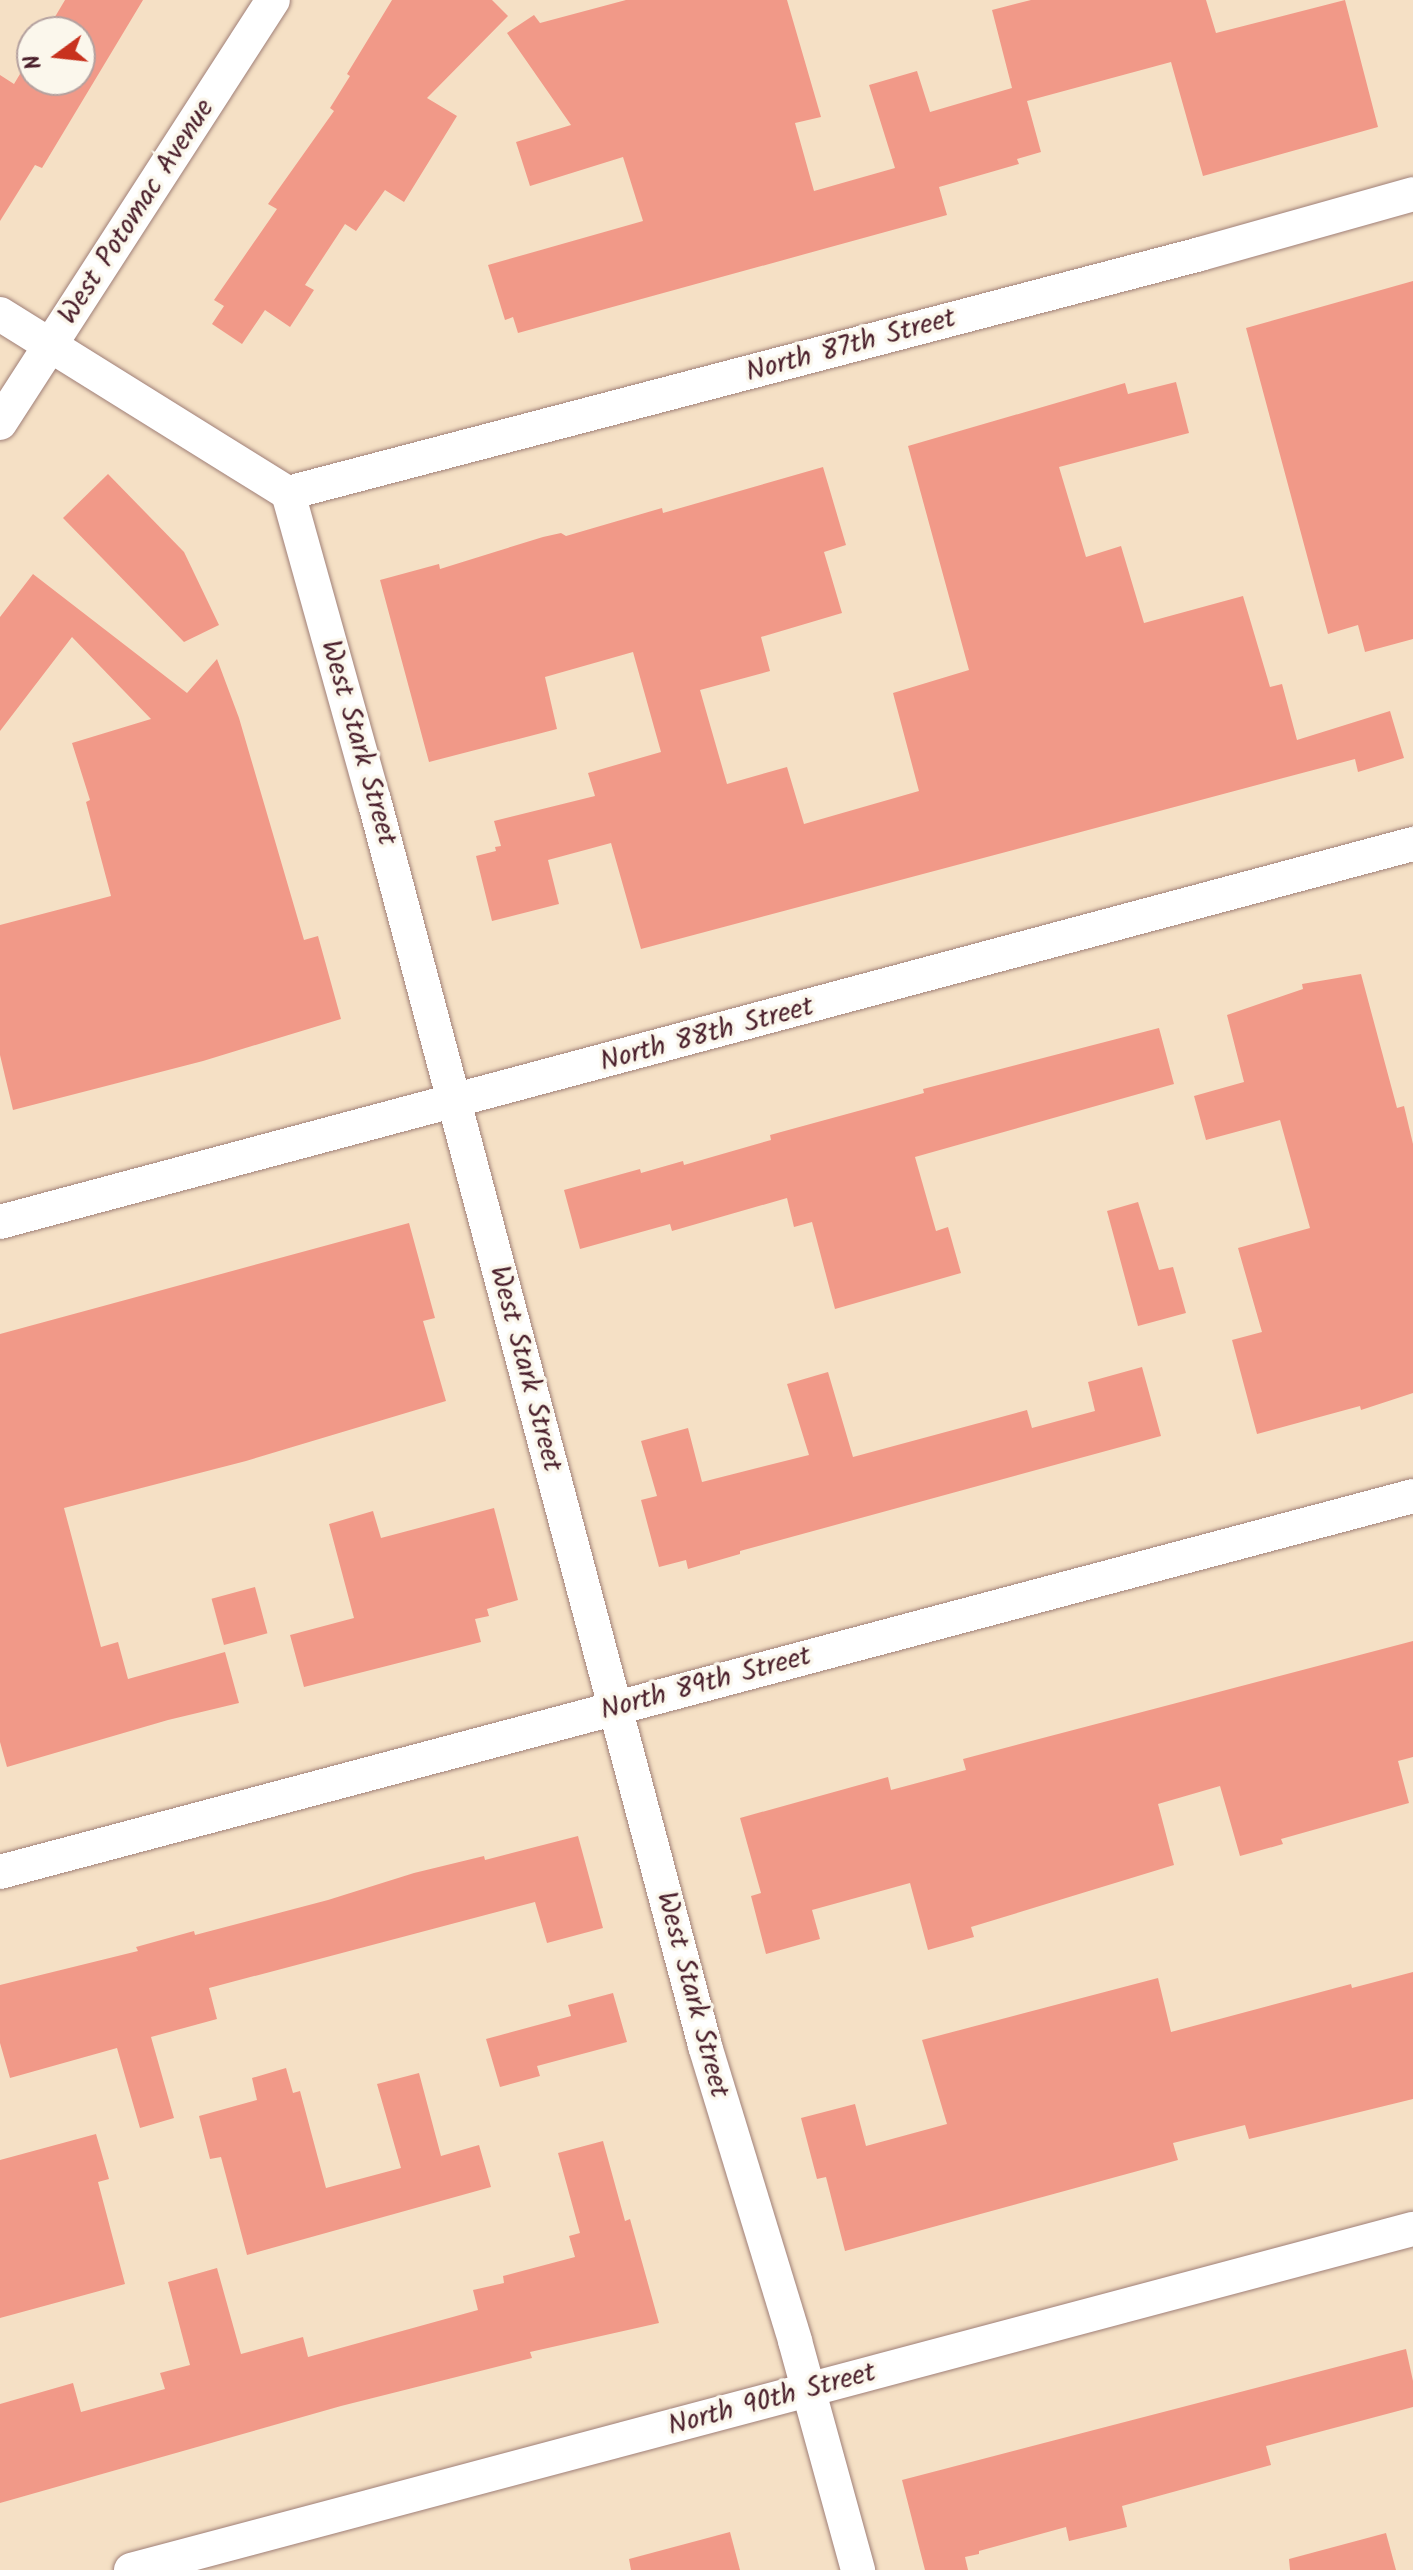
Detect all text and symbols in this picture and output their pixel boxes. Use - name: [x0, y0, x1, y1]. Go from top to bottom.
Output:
- north arrow: [16, 16, 96, 96]
- text: N: [16, 51, 53, 73]
- street label: West Potomac Avenue: [52, 93, 222, 331]
- street label: North 87th Street: [742, 302, 960, 390]
- street label: West Stark Street: [313, 636, 403, 850]
- street label: North 88th Street: [597, 990, 817, 1080]
- street label: West Stark Street: [481, 1262, 569, 1476]
- street label: North 89th Street: [597, 1640, 815, 1728]
- street label: West Stark Street: [648, 1888, 736, 2102]
- street label: North 90th Street: [664, 2356, 880, 2444]

